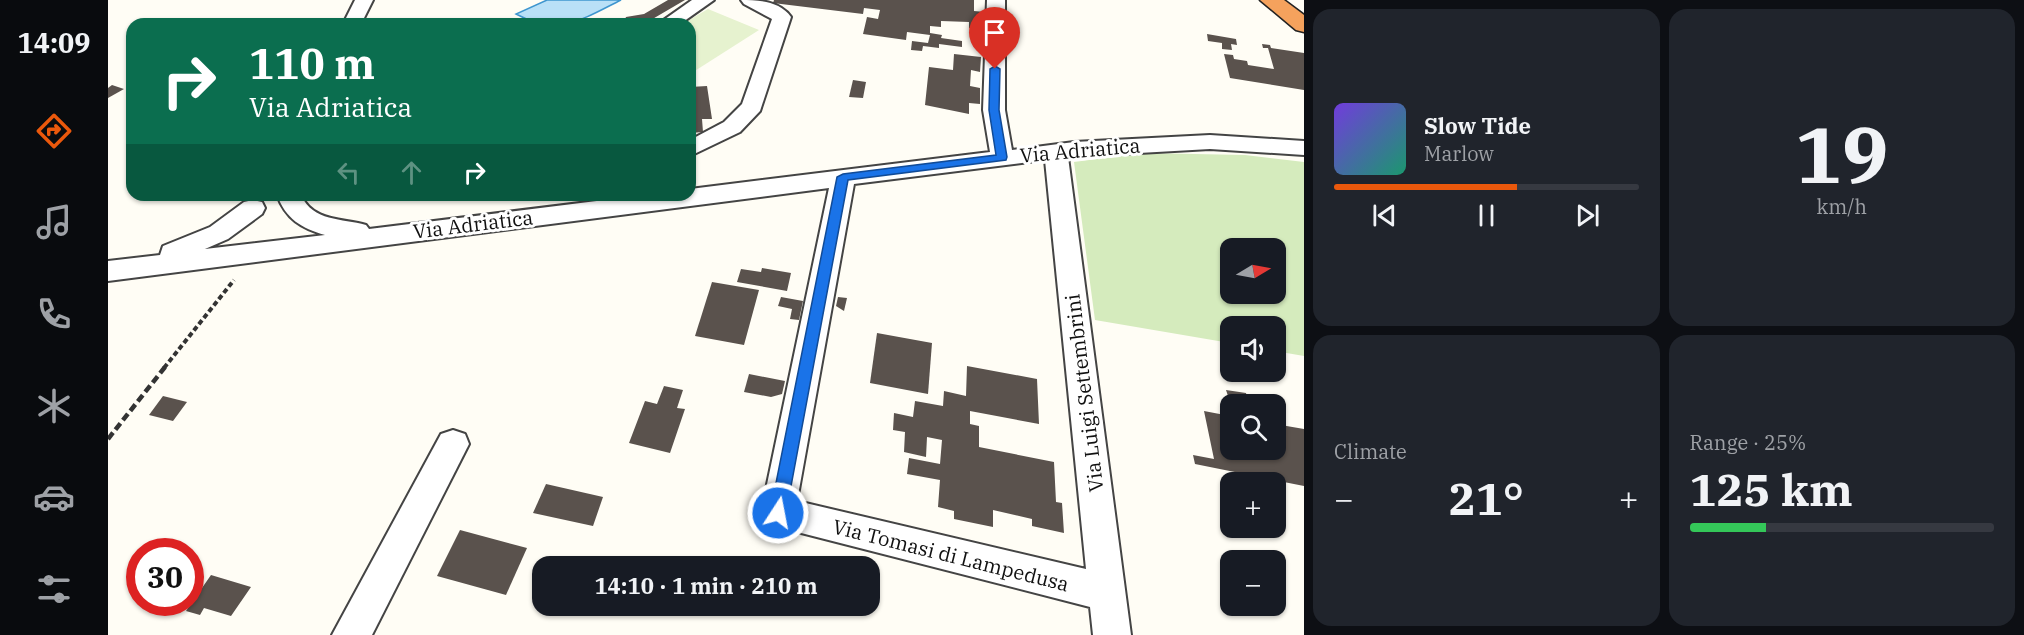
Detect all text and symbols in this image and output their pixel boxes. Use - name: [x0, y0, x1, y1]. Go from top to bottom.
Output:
- pin: [969, 7, 1020, 69]
- icon: arrive: [978, 16, 1011, 49]
- text: 14:09: [18, 25, 90, 60]
- text: 110 m: [249, 36, 375, 91]
- icon: right: [150, 42, 228, 120]
- text: Via Adriatica: [249, 89, 412, 124]
- text: 19: [1795, 103, 1889, 204]
- icon: directions: [33, 110, 75, 152]
- text: Slow Tide: [1424, 111, 1531, 140]
- street label: Via Adriatica: [1019, 131, 1141, 169]
- text: Marlow: [1424, 140, 1494, 167]
- icon: left: [332, 156, 365, 189]
- icon: ahead: [395, 156, 428, 189]
- icon: right: [458, 156, 491, 189]
- text: km/h: [1816, 193, 1867, 220]
- icon: previous: [1368, 199, 1401, 232]
- icon: pause: [1470, 199, 1503, 232]
- icon: next: [1571, 199, 1604, 232]
- icon: music: [33, 201, 75, 243]
- street label: Via Adriatica: [411, 203, 535, 245]
- north arrow: [1220, 238, 1286, 304]
- map controls: [1220, 238, 1286, 616]
- street label: Via Luigi Settembrini: [1058, 292, 1110, 494]
- icon: phone: [33, 293, 75, 335]
- button: sound: [1220, 316, 1286, 382]
- icon: climate: [33, 385, 75, 427]
- button: search: [1220, 394, 1286, 460]
- text: Range · 25%: [1690, 429, 1806, 456]
- text: Climate: [1334, 438, 1407, 465]
- text: 125 km: [1690, 460, 1853, 518]
- text: 21°: [1449, 469, 1524, 527]
- button: +: [1220, 472, 1286, 538]
- icon: car: [33, 476, 75, 518]
- text: −: [1334, 477, 1354, 520]
- text: +: [1619, 477, 1639, 520]
- position arrow: [746, 481, 810, 545]
- street label: Via Tomasi di Lampedusa: [830, 513, 1072, 597]
- speed limit sign: 30: [126, 538, 204, 616]
- button: −: [1220, 550, 1286, 616]
- icon: filters: [33, 568, 75, 610]
- text: 14:10 · 1 min · 210 m: [594, 571, 818, 600]

